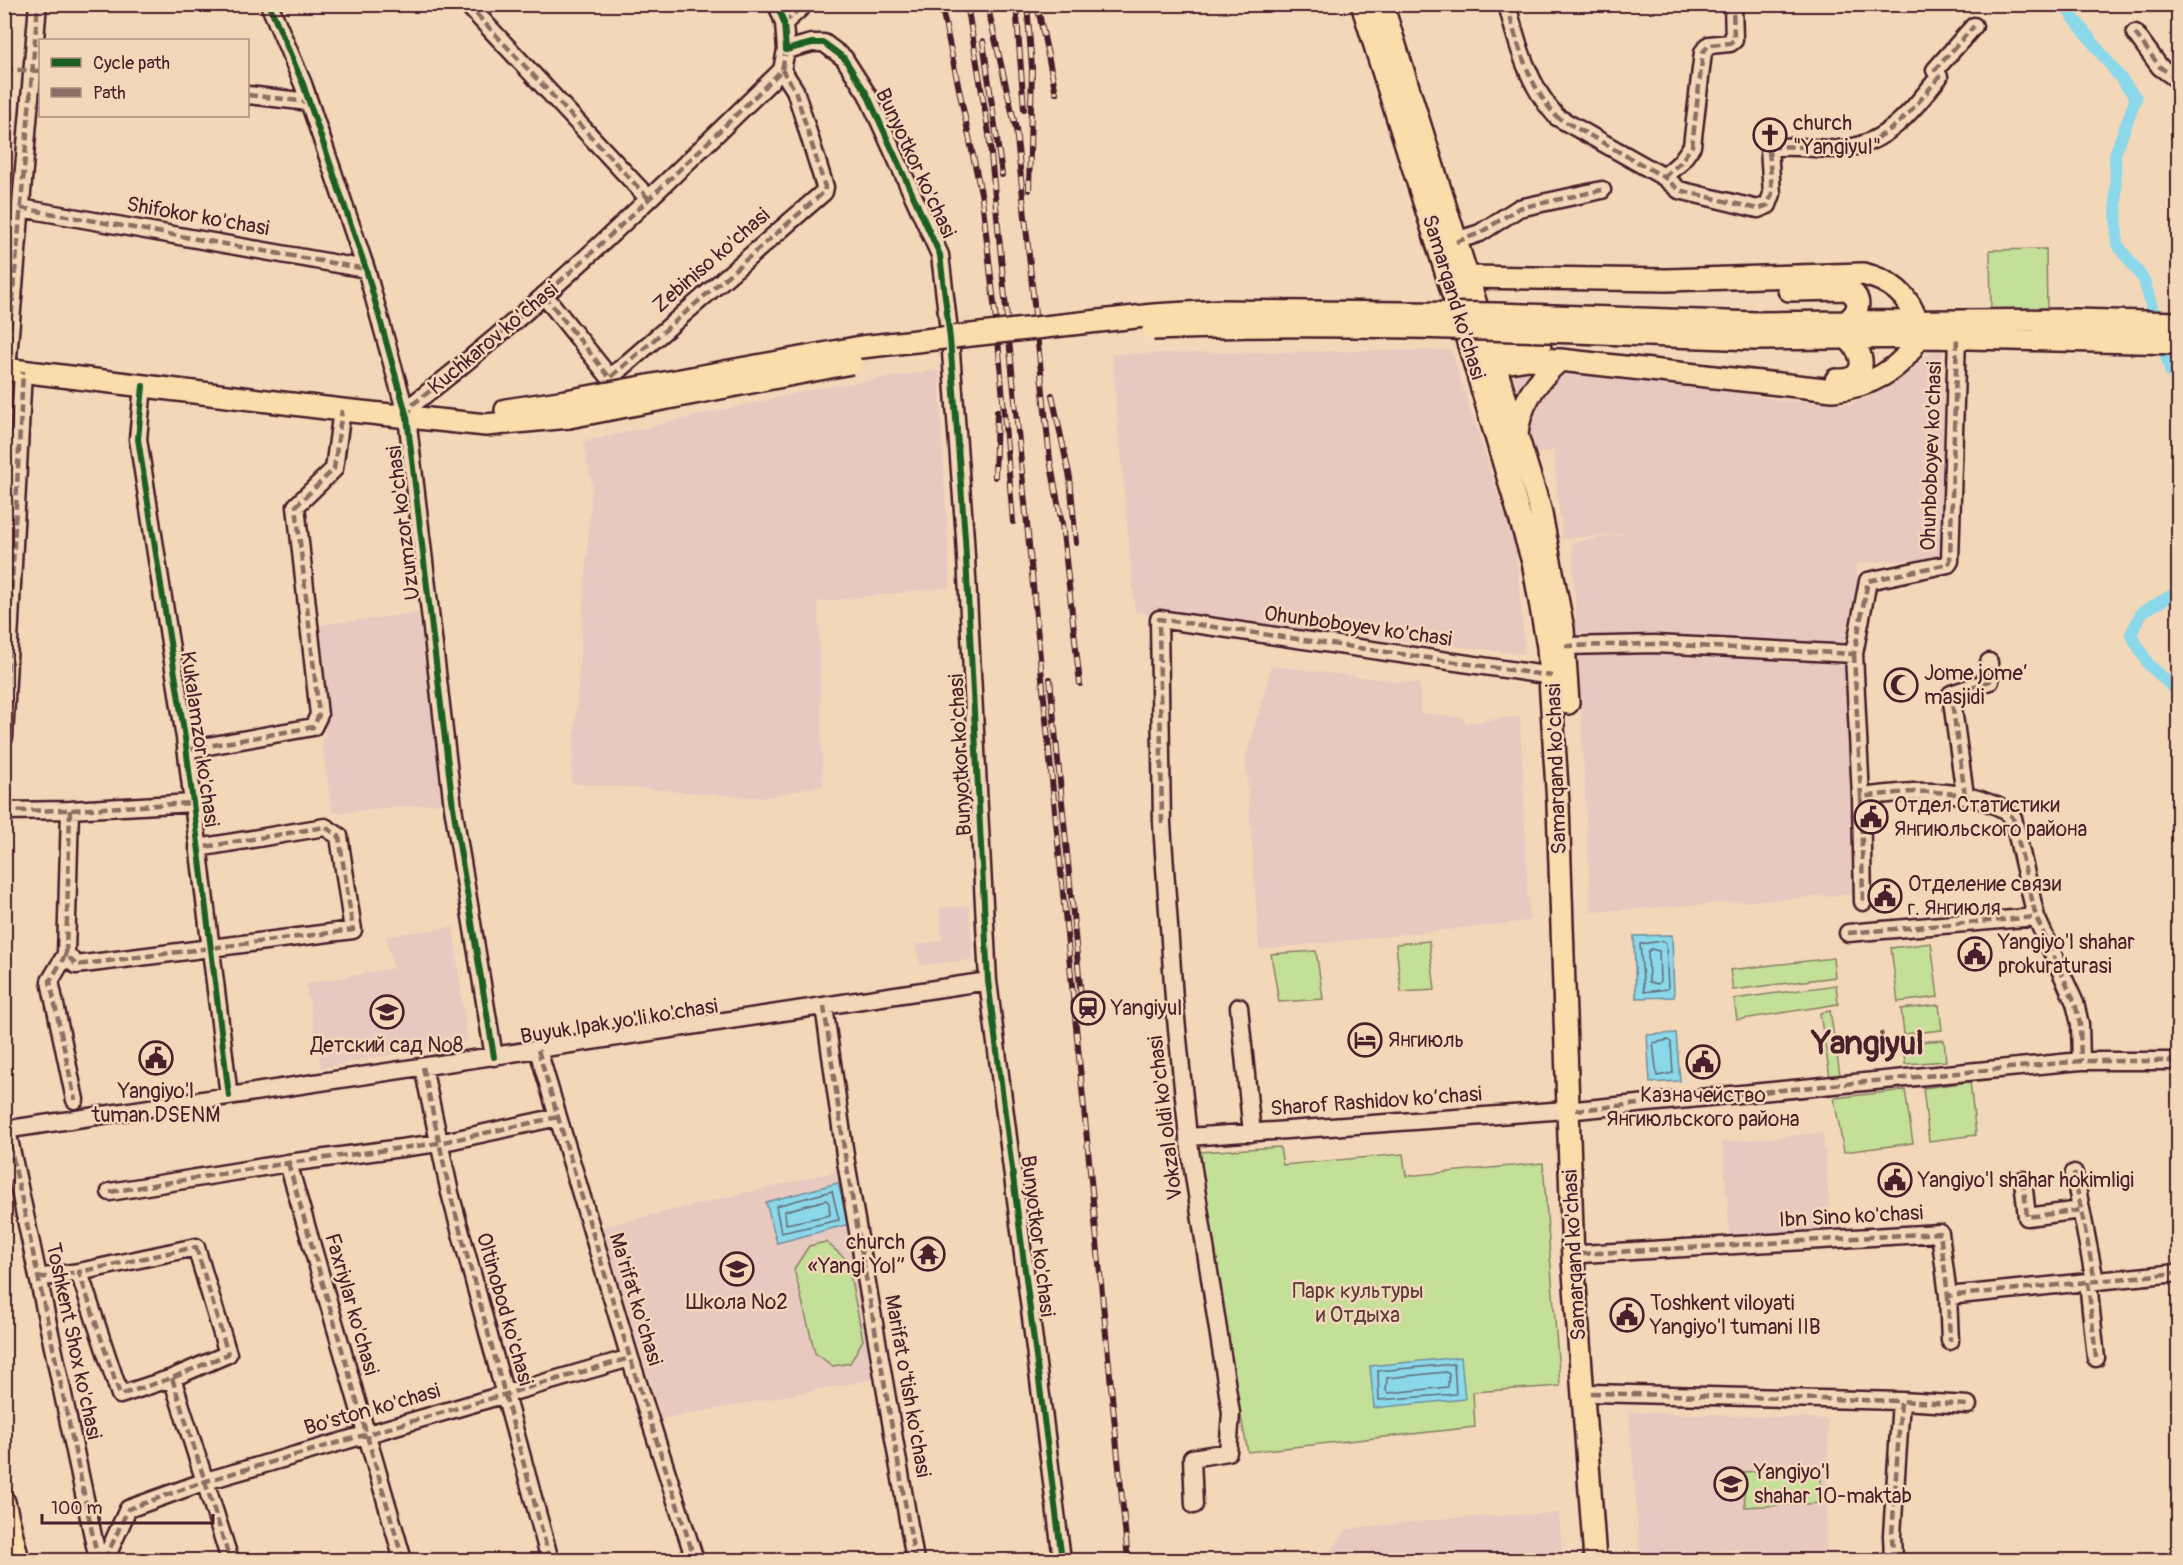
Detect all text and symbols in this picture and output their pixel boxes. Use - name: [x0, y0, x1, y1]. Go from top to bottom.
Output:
- legend: [39, 39, 249, 117]
- text: Cycle path: [93, 52, 170, 75]
- text: Path: [93, 82, 126, 105]
- street label: Bunyotkor ko'chasi: [869, 84, 962, 243]
- place label: church "Yangiyul": [1793, 110, 1881, 161]
- church icon: church "Yangiyul": [1752, 117, 1788, 153]
- street label: Shifokor ko'chasi: [125, 191, 272, 242]
- street label: Zebiniso ko'chasi: [647, 202, 776, 319]
- street label: Samarqand ko'chasi: [1416, 211, 1492, 383]
- street label: Kuchkarov ko'chasi: [423, 276, 564, 401]
- street label: Ohunboboyev ko'chasi: [1915, 361, 1948, 551]
- street label: Uzumzor ko'chasi: [381, 444, 426, 602]
- street label: Ohunboboyev ko'chasi: [1262, 600, 1454, 653]
- street label: Kukalamzor ko'chasi: [174, 650, 225, 829]
- place label: Jome jome’ masjidi: [1924, 660, 2028, 711]
- mosque icon: Jome jome’ masjidi: [1883, 667, 1919, 703]
- street label: Bunyotkor ko'chasi: [943, 673, 978, 837]
- street label: Samarqand ko'chasi: [1540, 683, 1573, 855]
- place label: Отдел Статистики Янгиюльского района: [1894, 792, 2087, 843]
- public building icon: Отдел Статистики Янгиюльского района: [1853, 799, 1889, 835]
- place label: Отделение связи г. Янгиюля: [1908, 871, 2061, 922]
- public building icon: Отделение связи г. Янгиюля: [1867, 878, 1903, 914]
- place label: Yangiyo'l shahar prokuraturasi: [1997, 929, 2135, 980]
- public building icon: Yangiyo'l shahar prokuraturasi: [1957, 936, 1993, 972]
- station icon: Yangiyul: [1070, 990, 1106, 1026]
- street label: Buyuk Ipak yo'li ko'chasi: [518, 993, 720, 1050]
- school or university icon: Детский сад №8: [369, 994, 405, 1030]
- place label: Yangiyul: [1110, 995, 1182, 1022]
- hotel icon: Янгиюль: [1347, 1022, 1383, 1058]
- district label: Yangiyul: [1810, 1023, 1924, 1064]
- place label: Янгиюль: [1388, 1027, 1464, 1054]
- place label: Детский сад №8: [310, 1032, 463, 1059]
- street label: Vokzal oldi ko'chasi: [1142, 1034, 1189, 1202]
- public building icon: Yangiyo'l tuman DSENM: [138, 1040, 174, 1076]
- public building icon: Казначейство Янгиюльского района: [1685, 1044, 1721, 1080]
- place label: Yangiyo'l tuman DSENM: [91, 1078, 220, 1129]
- street label: Sharof Rashidov ko’chasi: [1269, 1081, 1483, 1122]
- place label: Казначейство Янгиюльского района: [1606, 1082, 1800, 1133]
- street label: Bunyotkor ko'chasi: [1014, 1154, 1061, 1319]
- public building icon: Yangiyo'l shahar hokimligi: [1877, 1162, 1913, 1198]
- place label: Yangiyo'l shahar hokimligi: [1917, 1167, 2134, 1194]
- street label: Samarqand ko'chasi: [1557, 1169, 1592, 1341]
- street label: Ibn Sino ko'chasi: [1778, 1199, 1924, 1234]
- street label: Oltinobod ko'chasi: [470, 1229, 539, 1389]
- street label: Ma'rifat ko'chasi: [602, 1229, 669, 1369]
- place label: church «Yangi Yol”: [808, 1229, 905, 1280]
- street label: Faxriylar ko'chasi: [318, 1230, 385, 1378]
- temple icon: church «Yangi Yol”: [910, 1236, 946, 1272]
- street label: Toshkent Shox ko'chasi: [39, 1240, 108, 1442]
- school or university icon: Школа №2: [719, 1251, 755, 1287]
- park label: Парк культуры и Отдыха: [1292, 1278, 1424, 1329]
- place label: Школа №2: [686, 1289, 788, 1316]
- place label: Toshkent viloyati Yangiyo'l tumani IIB: [1649, 1290, 1821, 1341]
- street label: Marifat o'tish ko'chasi: [878, 1293, 937, 1480]
- public building icon: Toshkent viloyati Yangiyo'l tumani IIB: [1609, 1297, 1645, 1333]
- street label: Bo'ston ko'chasi: [301, 1377, 444, 1442]
- place label: Yangiyo'l shahar 10-maktab: [1753, 1459, 1912, 1510]
- school or university icon: Yangiyo'l shahar 10-maktab: [1713, 1466, 1749, 1502]
- scale bar: [42, 1487, 213, 1525]
- text: 100 m: [51, 1497, 103, 1520]

